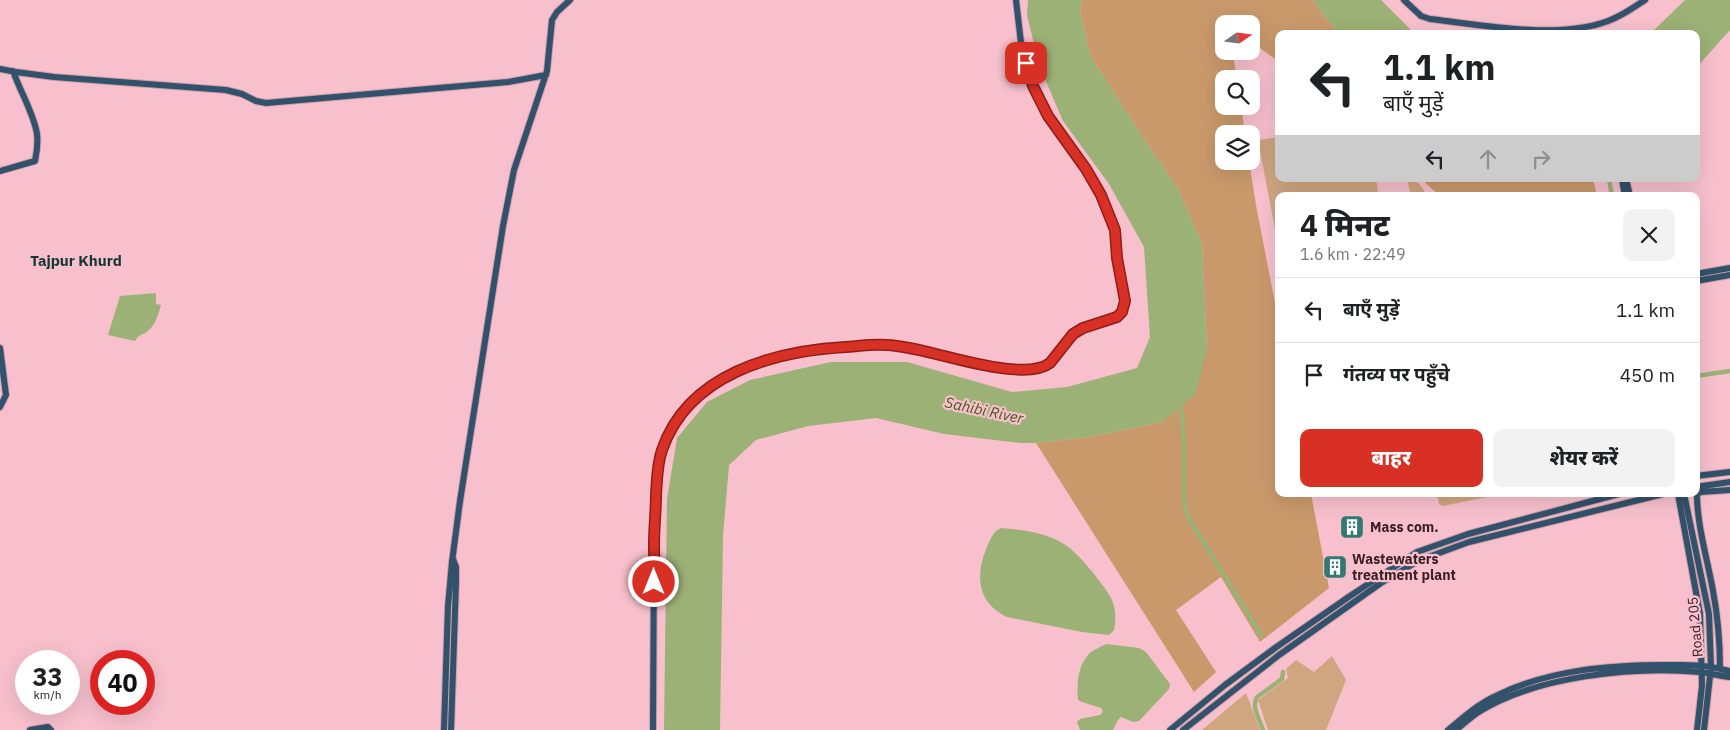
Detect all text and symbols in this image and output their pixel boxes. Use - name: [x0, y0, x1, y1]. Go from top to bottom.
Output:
- north arrow: [1215, 15, 1260, 60]
- map controls: [1215, 15, 1260, 170]
- pin: [1005, 42, 1047, 84]
- text: 1.1 km: [1383, 44, 1496, 90]
- icon: arrive: [1012, 49, 1040, 77]
- icon: left: [1300, 50, 1365, 115]
- button: search: [1215, 70, 1260, 115]
- text: बाएँ मुड़ें: [1383, 88, 1444, 117]
- button: layers: [1215, 125, 1260, 170]
- icon: left: [1421, 145, 1449, 173]
- icon: ahead: [1474, 145, 1502, 173]
- icon: right: [1527, 145, 1555, 173]
- text: 4 मिनट: [1300, 205, 1390, 244]
- button: close: [1623, 209, 1675, 261]
- text: 1.6 km · 22:49: [1300, 244, 1406, 264]
- district label: Tajpur Khurd: [30, 251, 122, 270]
- icon: left: [1300, 296, 1328, 324]
- text: बाएँ मुड़ें: [1343, 297, 1400, 321]
- text: 1.1 km: [1616, 298, 1675, 322]
- icon: arrive: [1300, 361, 1328, 389]
- text: गंतव्य पर पहुँचे: [1343, 362, 1450, 386]
- text: 450 m: [1620, 363, 1675, 387]
- water label: Sahibi River: [943, 392, 1025, 428]
- button: बाहर: [1300, 429, 1483, 487]
- button: शेयर करें: [1493, 429, 1675, 487]
- building icon: Mass com.: [1339, 514, 1365, 540]
- place label: Mass com.: [1370, 518, 1439, 536]
- place label: Wastewaters treatment plant: [1352, 550, 1456, 584]
- building icon: Wastewaters treatment plant: [1322, 554, 1348, 580]
- position arrow: [627, 555, 679, 607]
- street label: Road 205: [1683, 596, 1707, 658]
- speed limit sign: 40: [90, 650, 155, 715]
- text: 33: [32, 660, 63, 693]
- text: km/h: [33, 687, 62, 702]

